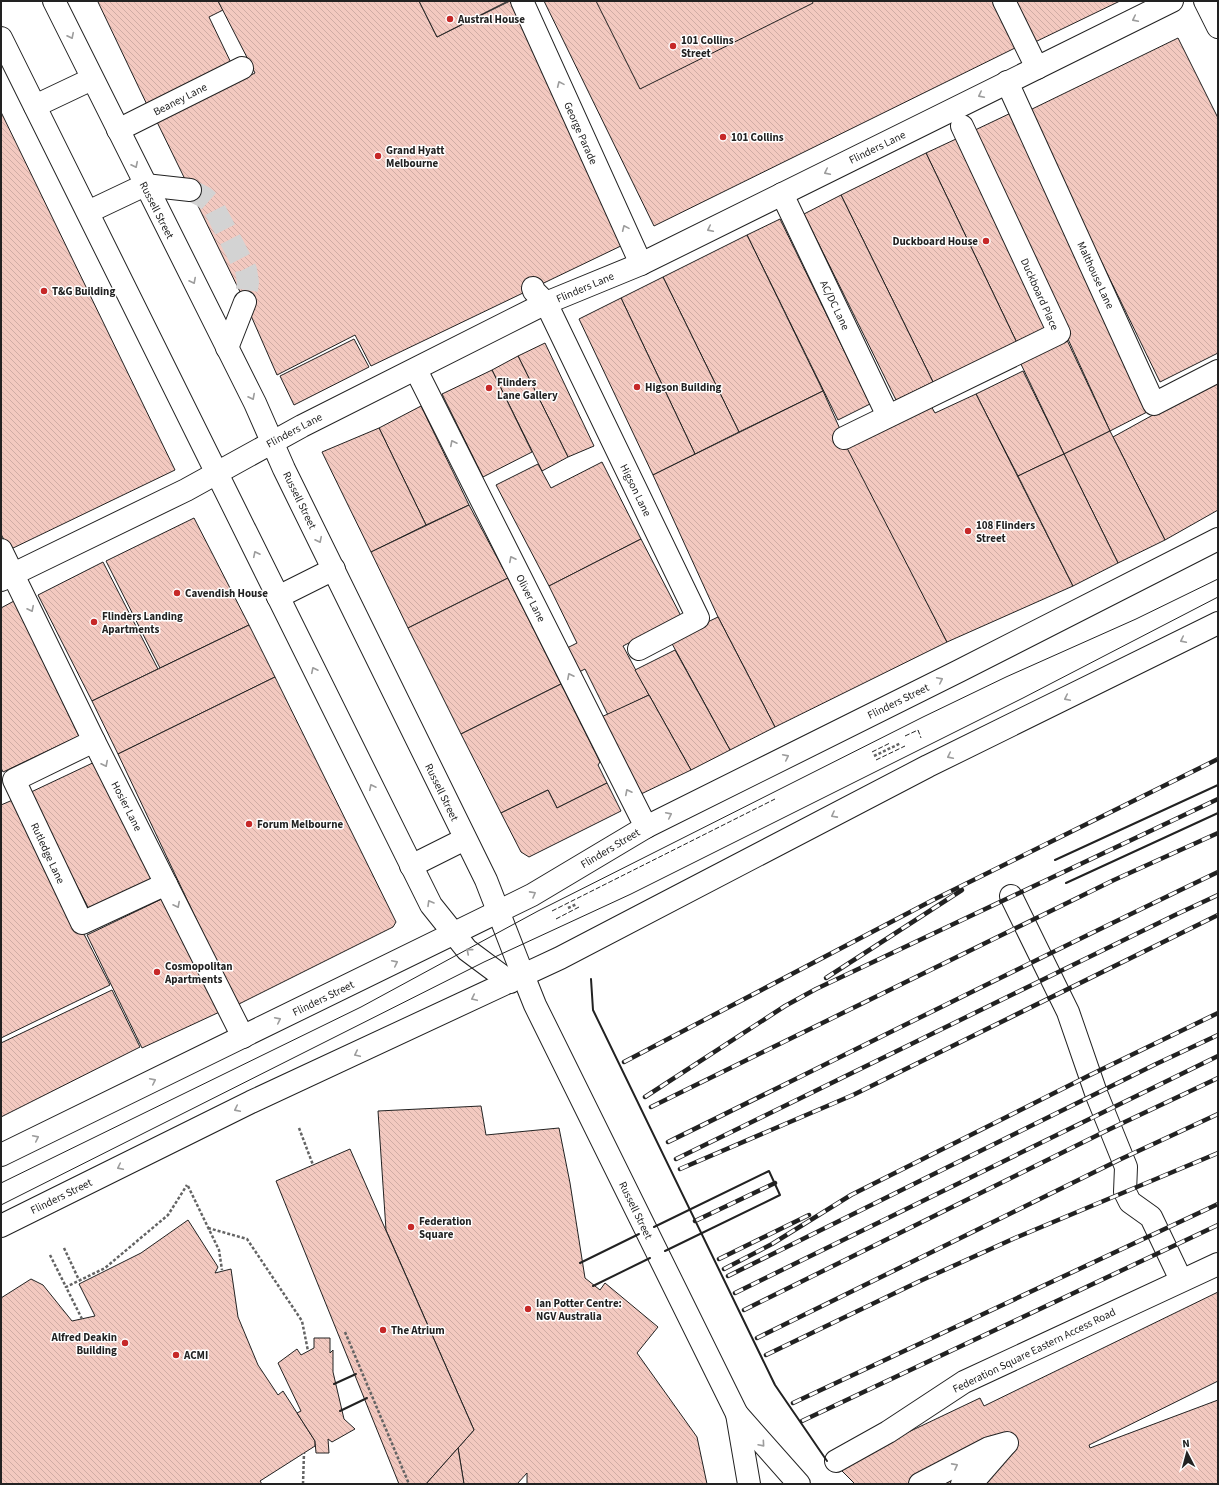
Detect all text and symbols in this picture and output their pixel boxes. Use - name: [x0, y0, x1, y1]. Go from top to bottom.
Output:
- place label: Austral House: [457, 12, 525, 27]
- marker: Austral House: [445, 14, 455, 24]
- one-way arrow: [1132, 14, 1140, 22]
- one-way arrow: [66, 32, 74, 39]
- place label: 101 Collins Street: [681, 33, 734, 61]
- marker: 101 Collins Street: [668, 41, 678, 51]
- street label: Beaney Lane: [151, 79, 210, 119]
- one-way arrow: [557, 81, 565, 89]
- one-way arrow: [978, 91, 985, 98]
- street label: George Parade: [560, 100, 601, 167]
- street label: Flinders Lane: [846, 127, 909, 168]
- place label: 101 Collins: [731, 130, 784, 145]
- marker: 101 Collins: [718, 132, 728, 142]
- place label: Grand Hyatt Melbourne: [386, 143, 445, 171]
- marker: Grand Hyatt Melbourne: [373, 151, 383, 161]
- one-way arrow: [130, 161, 138, 168]
- one-way arrow: [824, 167, 831, 175]
- street label: Russell Street: [136, 179, 178, 242]
- one-way arrow: [622, 225, 630, 233]
- one-way arrow: [707, 225, 715, 232]
- place label: Duckboard House: [892, 234, 978, 249]
- marker: Duckboard House: [981, 236, 991, 246]
- street label: Malthouse Lane: [1073, 239, 1118, 312]
- street label: Duckboard Place: [1017, 256, 1062, 333]
- street label: Flinders Lane: [554, 268, 617, 306]
- one-way arrow: [188, 277, 196, 284]
- street label: AC/DC Lane: [816, 278, 853, 333]
- place label: T&G Building: [52, 284, 115, 299]
- marker: T&G Building: [39, 286, 49, 296]
- place label: Flinders Lane Gallery: [497, 375, 558, 403]
- place label: Higson Building: [645, 380, 722, 395]
- marker: Higson Building: [632, 382, 642, 392]
- marker: Flinders Lane Gallery: [484, 383, 494, 393]
- one-way arrow: [247, 393, 254, 401]
- street label: Flinders Lane: [264, 409, 325, 451]
- one-way arrow: [450, 440, 458, 447]
- street label: Higson Lane: [616, 462, 655, 519]
- street label: Russell Street: [279, 469, 320, 532]
- place label: 108 Flinders Street: [976, 518, 1035, 546]
- marker: 108 Flinders Street: [963, 526, 973, 536]
- one-way arrow: [315, 536, 322, 543]
- one-way arrow: [253, 551, 261, 558]
- one-way arrow: [509, 556, 516, 564]
- street label: Oliver Lane: [512, 572, 549, 625]
- place label: Cavendish House: [185, 586, 268, 601]
- marker: Cavendish House: [172, 588, 182, 598]
- one-way arrow: [26, 605, 34, 612]
- place label: Flinders Landing Apartments: [101, 609, 183, 637]
- marker: Flinders Landing Apartments: [89, 617, 99, 627]
- one-way arrow: [1180, 635, 1187, 643]
- one-way arrow: [311, 667, 319, 675]
- one-way arrow: [567, 672, 575, 680]
- one-way arrow: [935, 678, 943, 685]
- street label: Flinders Street: [865, 680, 932, 723]
- one-way arrow: [1063, 693, 1071, 701]
- one-way arrow: [947, 751, 954, 758]
- one-way arrow: [781, 754, 789, 762]
- one-way arrow: [101, 760, 108, 767]
- street label: Russell Street: [421, 761, 462, 824]
- street label: Hosier Lane: [108, 779, 146, 834]
- one-way arrow: [369, 784, 376, 791]
- one-way arrow: [625, 788, 633, 796]
- one-way arrow: [831, 810, 839, 818]
- one-way arrow: [665, 812, 672, 820]
- place label: Forum Melbourne: [257, 817, 343, 832]
- marker: Forum Melbourne: [244, 819, 254, 829]
- street label: Rutledge Lane: [27, 820, 68, 887]
- street label: Flinders Street: [578, 825, 643, 872]
- one-way arrow: [529, 892, 536, 899]
- one-way arrow: [427, 900, 434, 907]
- one-way arrow: [172, 901, 179, 908]
- one-way arrow: [467, 948, 474, 955]
- place label: Cosmopolitan Apartments: [164, 959, 233, 987]
- one-way arrow: [391, 960, 398, 968]
- marker: Cosmopolitan Apartments: [152, 967, 162, 977]
- street label: Flinders Street: [290, 977, 357, 1020]
- one-way arrow: [471, 993, 479, 1001]
- one-way arrow: [274, 1017, 282, 1025]
- one-way arrow: [353, 1049, 361, 1057]
- one-way arrow: [149, 1078, 156, 1086]
- one-way arrow: [234, 1104, 241, 1112]
- one-way arrow: [32, 1135, 39, 1143]
- one-way arrow: [117, 1162, 125, 1170]
- street label: Flinders Street: [28, 1175, 95, 1218]
- street label: Russell Street: [615, 1179, 656, 1242]
- place label: Federation Square: [419, 1214, 472, 1242]
- marker: Federation Square: [406, 1222, 416, 1232]
- place label: Ian Potter Centre: NGV Australia: [536, 1296, 622, 1324]
- marker: Ian Potter Centre: NGV Australia: [523, 1304, 533, 1314]
- street label: Federation Square Eastern Access Road: [950, 1304, 1118, 1397]
- place label: The Atrium: [391, 1323, 445, 1338]
- marker: The Atrium: [378, 1325, 388, 1335]
- place label: Alfred Deakin Building: [51, 1330, 117, 1358]
- marker: Alfred Deakin Building: [120, 1338, 130, 1348]
- place label: ACMI: [183, 1348, 208, 1363]
- marker: ACMI: [171, 1350, 181, 1360]
- north arrow: [1167, 1433, 1207, 1473]
- text: N: [1182, 1436, 1190, 1451]
- one-way arrow: [758, 1439, 765, 1446]
- one-way arrow: [951, 1463, 958, 1471]

